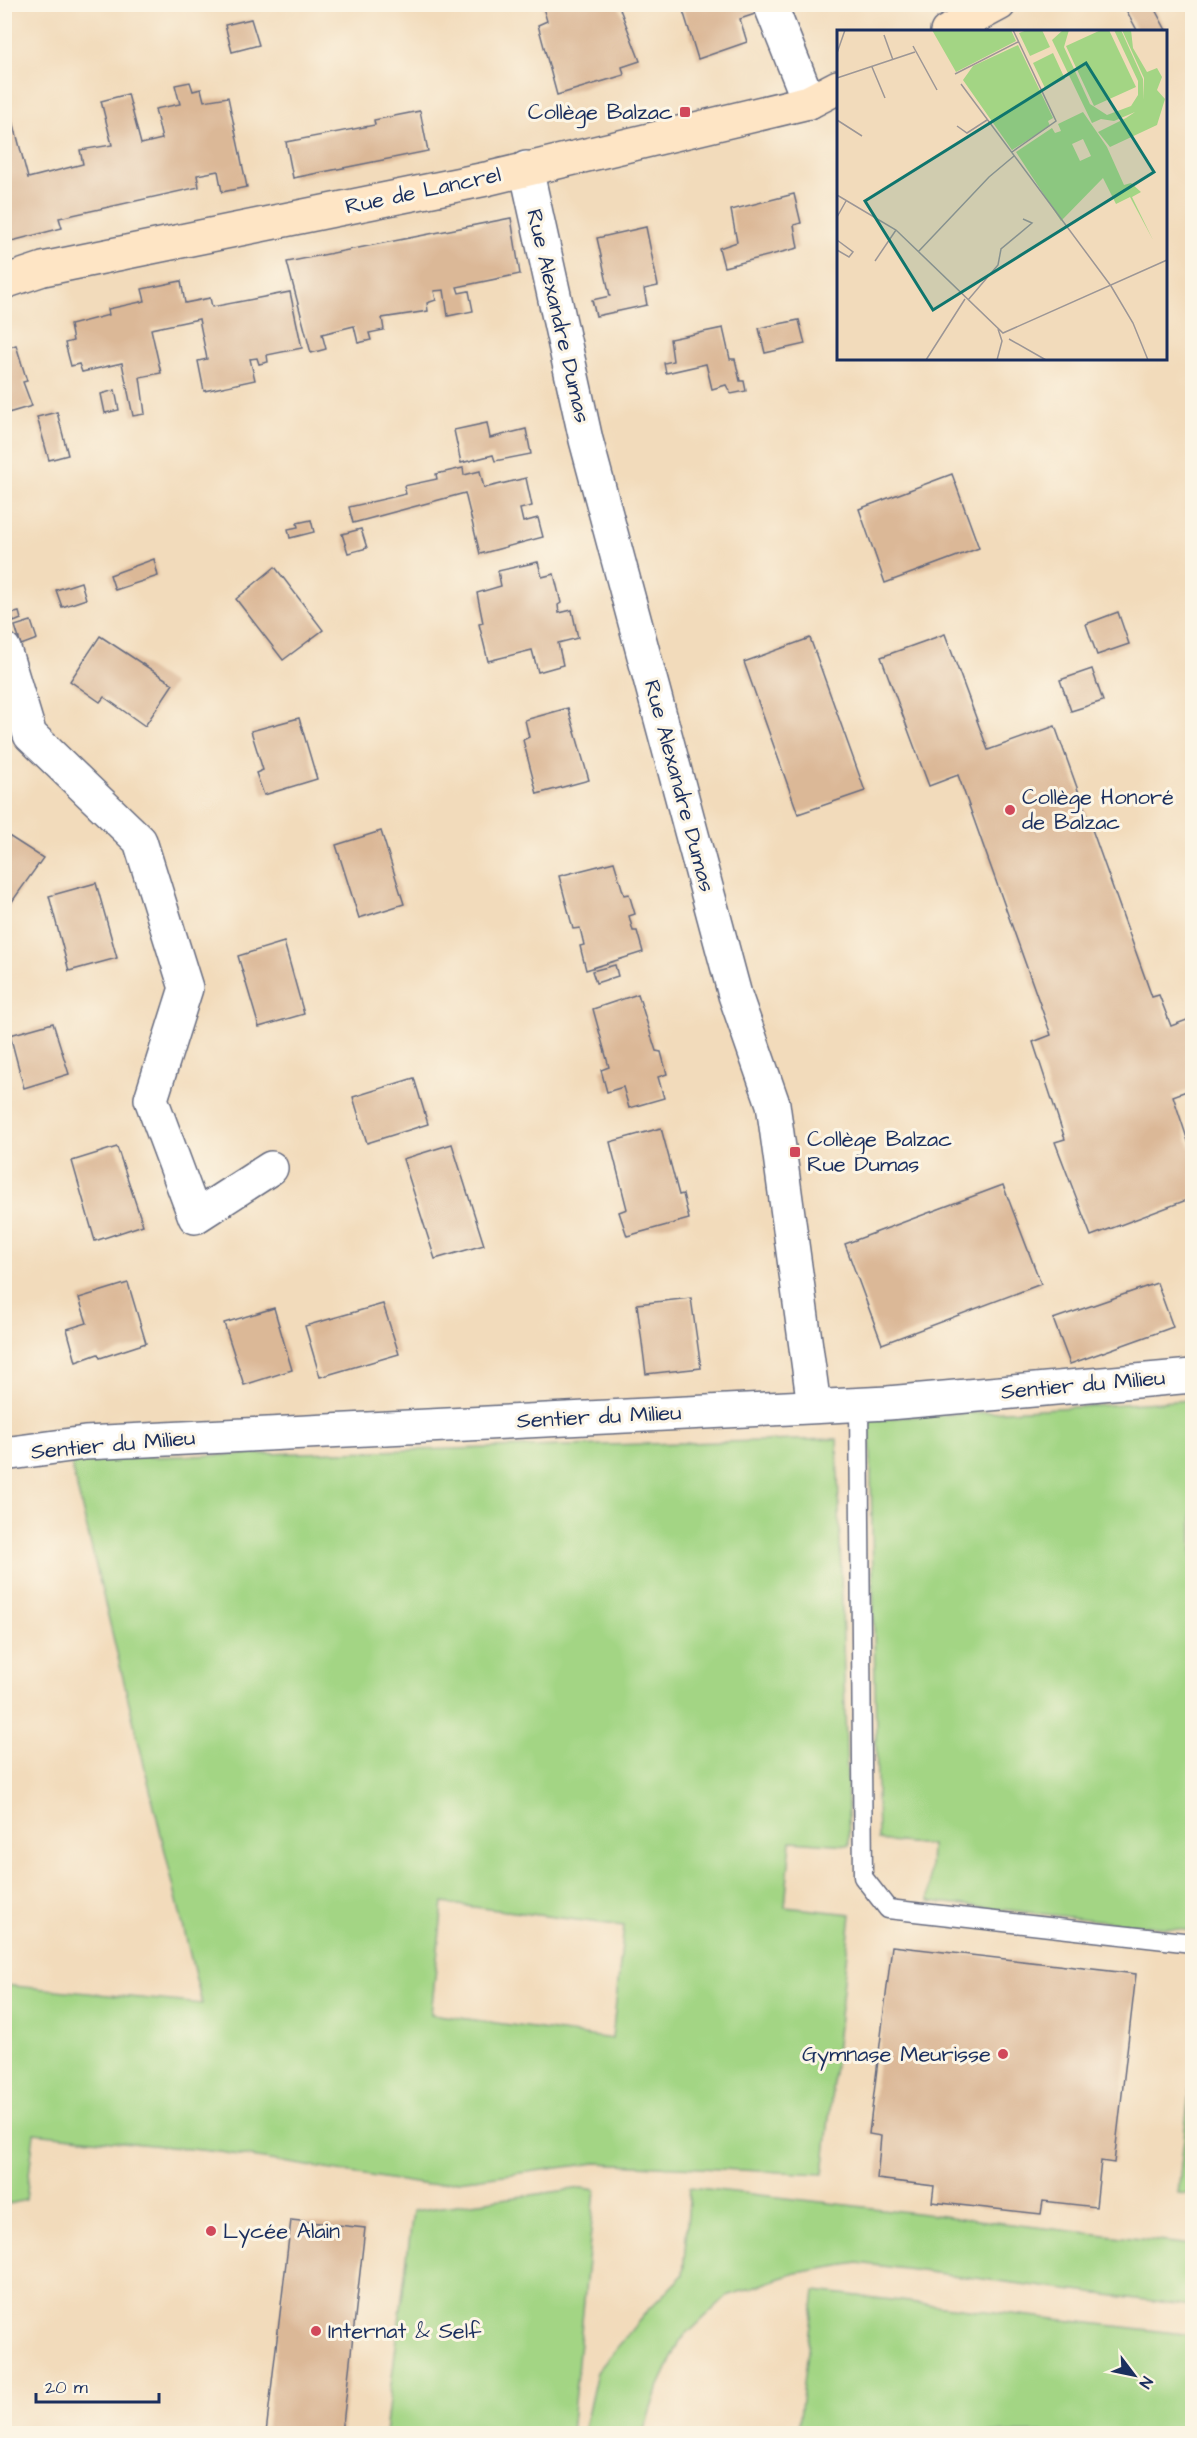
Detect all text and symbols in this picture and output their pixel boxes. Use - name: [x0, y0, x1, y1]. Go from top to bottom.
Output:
- inset map: [837, 30, 1167, 360]
- place label: Collège Balzac: [528, 97, 673, 129]
- marker: Collège Balzac: [678, 105, 692, 119]
- street label: Rue de Lancrel: [342, 159, 504, 223]
- street label: Rue Alexandre Dumas: [518, 206, 598, 426]
- street label: Rue Alexandre Dumas: [636, 676, 722, 896]
- place label: Collège Honoré de Balzac: [1022, 782, 1174, 838]
- marker: Collège Honoré de Balzac: [1003, 803, 1017, 817]
- place label: Collège Balzac Rue Dumas: [807, 1124, 952, 1180]
- marker: Collège Balzac Rue Dumas: [788, 1145, 802, 1159]
- street label: Sentier du Milieu: [1000, 1362, 1166, 1408]
- street label: Sentier du Milieu: [516, 1397, 682, 1437]
- street label: Sentier du Milieu: [30, 1422, 196, 1468]
- place label: Gymnase Meurisse: [802, 2039, 991, 2071]
- marker: Gymnase Meurisse: [996, 2047, 1010, 2061]
- place label: Lycée Alain: [223, 2216, 340, 2248]
- marker: Lycée Alain: [204, 2224, 218, 2238]
- place label: Internat & Self: [328, 2316, 482, 2347]
- marker: Internat & Self: [309, 2324, 323, 2338]
- north arrow: [1104, 2345, 1164, 2405]
- scale bar: [36, 2366, 159, 2404]
- text: N: [1134, 2372, 1158, 2393]
- text: 20 m: [45, 2375, 88, 2400]

